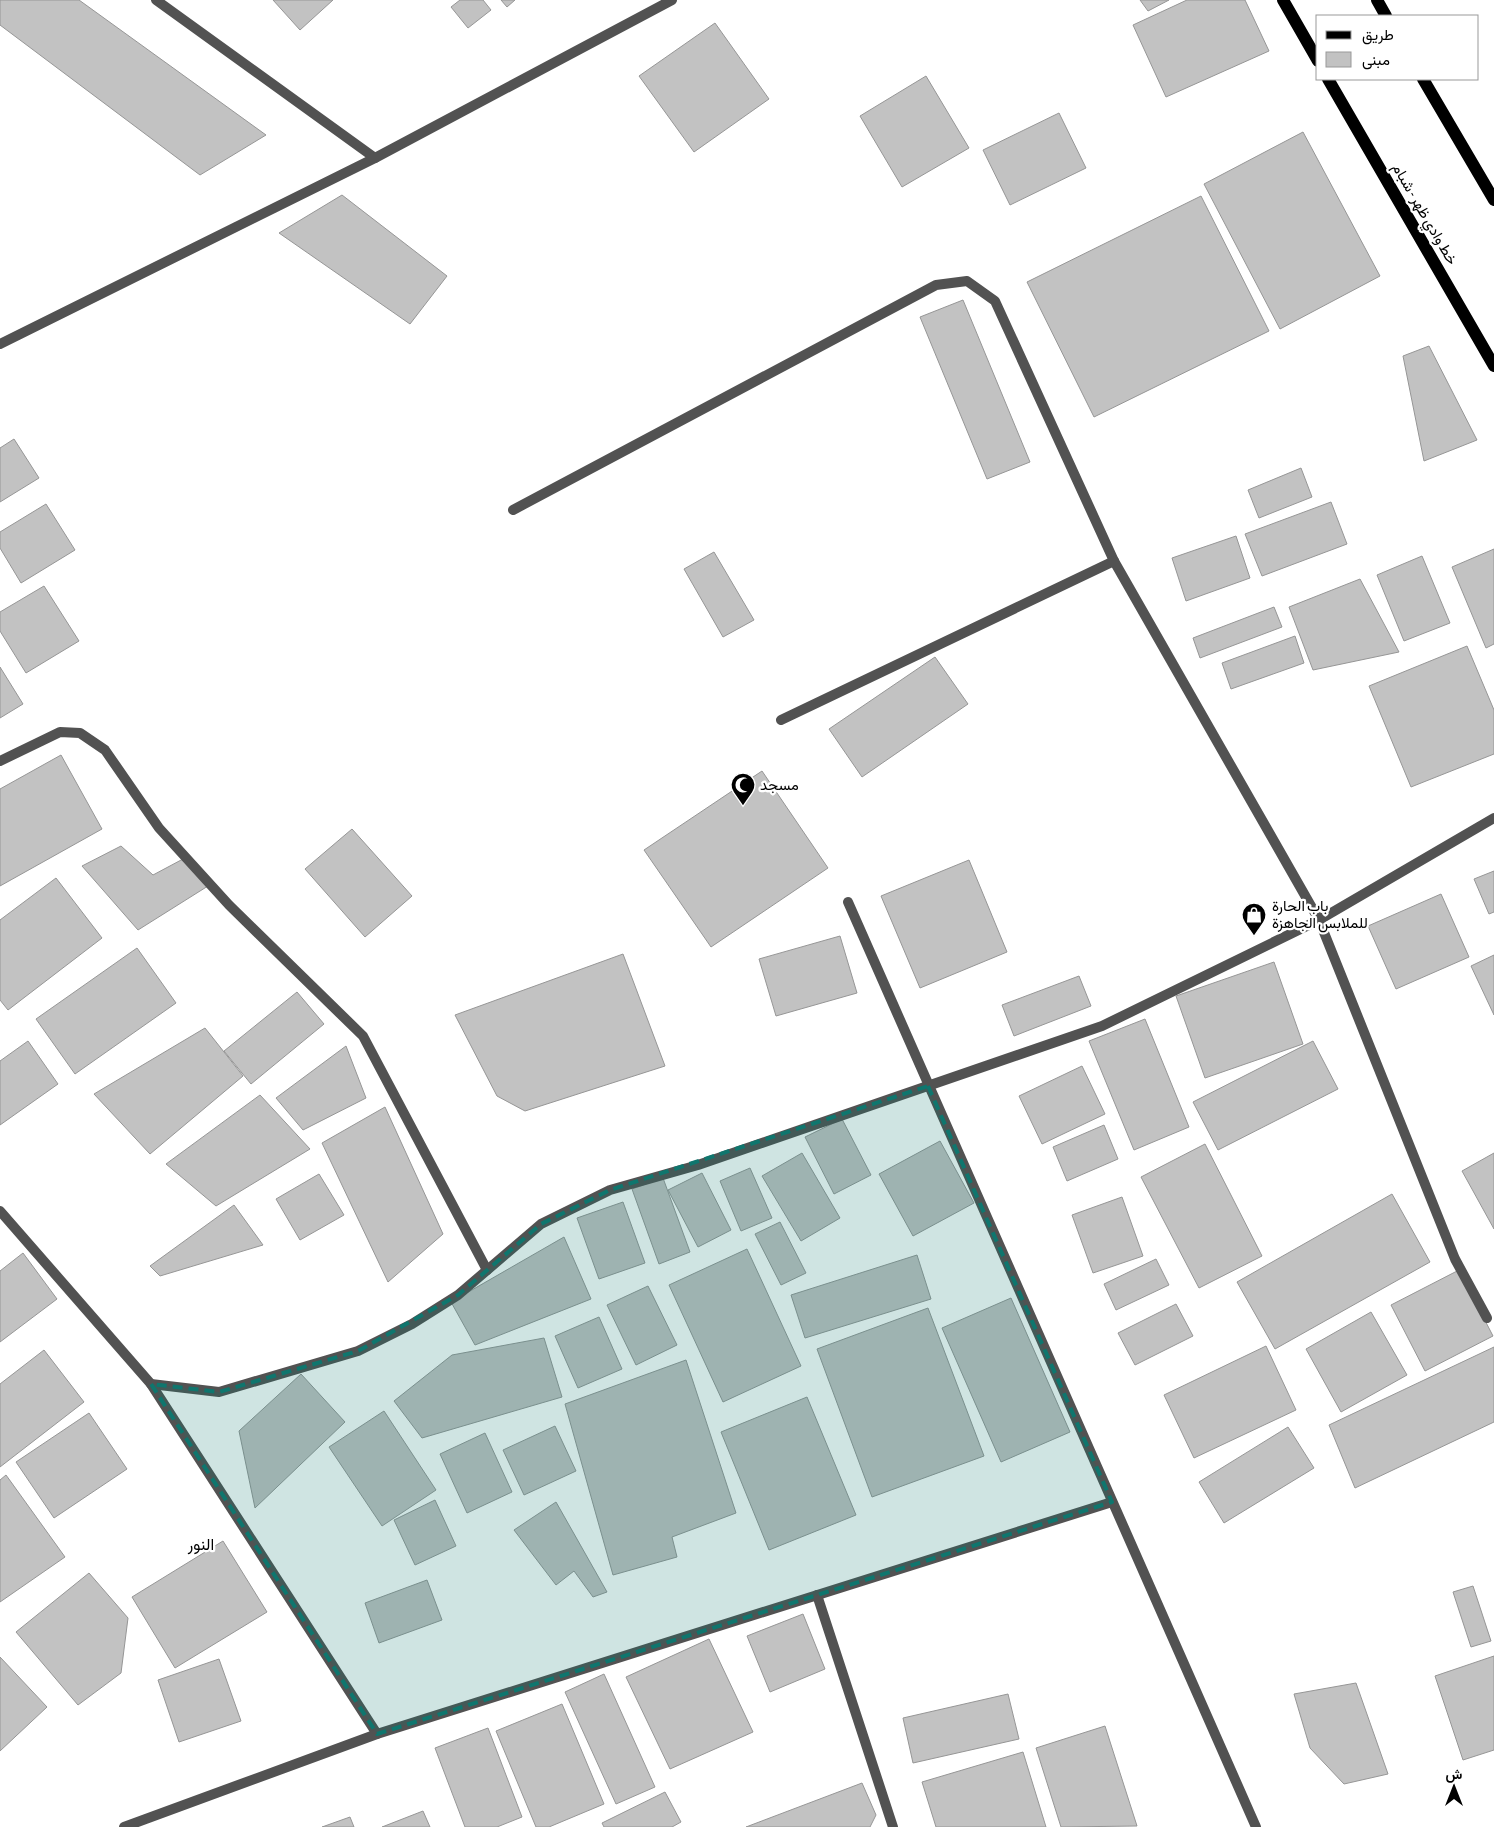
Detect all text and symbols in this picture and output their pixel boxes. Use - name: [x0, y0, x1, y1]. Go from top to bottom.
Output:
- legend: [1316, 15, 1479, 80]
- text: طريق: [1362, 26, 1394, 45]
- text: مبنى: [1362, 51, 1390, 70]
- street label: خط وادي ظهر - شبام: [1385, 160, 1461, 270]
- mosque icon: مسجد: [730, 772, 756, 806]
- place label: مسجد: [760, 776, 799, 794]
- place label: باب الحارة للملابس الجاهزة: [1272, 897, 1368, 933]
- shop icon: باب الحارة للملابس الجاهزة: [1241, 902, 1267, 936]
- district label: النور: [187, 1535, 214, 1555]
- north arrow: [1429, 1762, 1479, 1812]
- text: ش: [1446, 1766, 1463, 1783]

